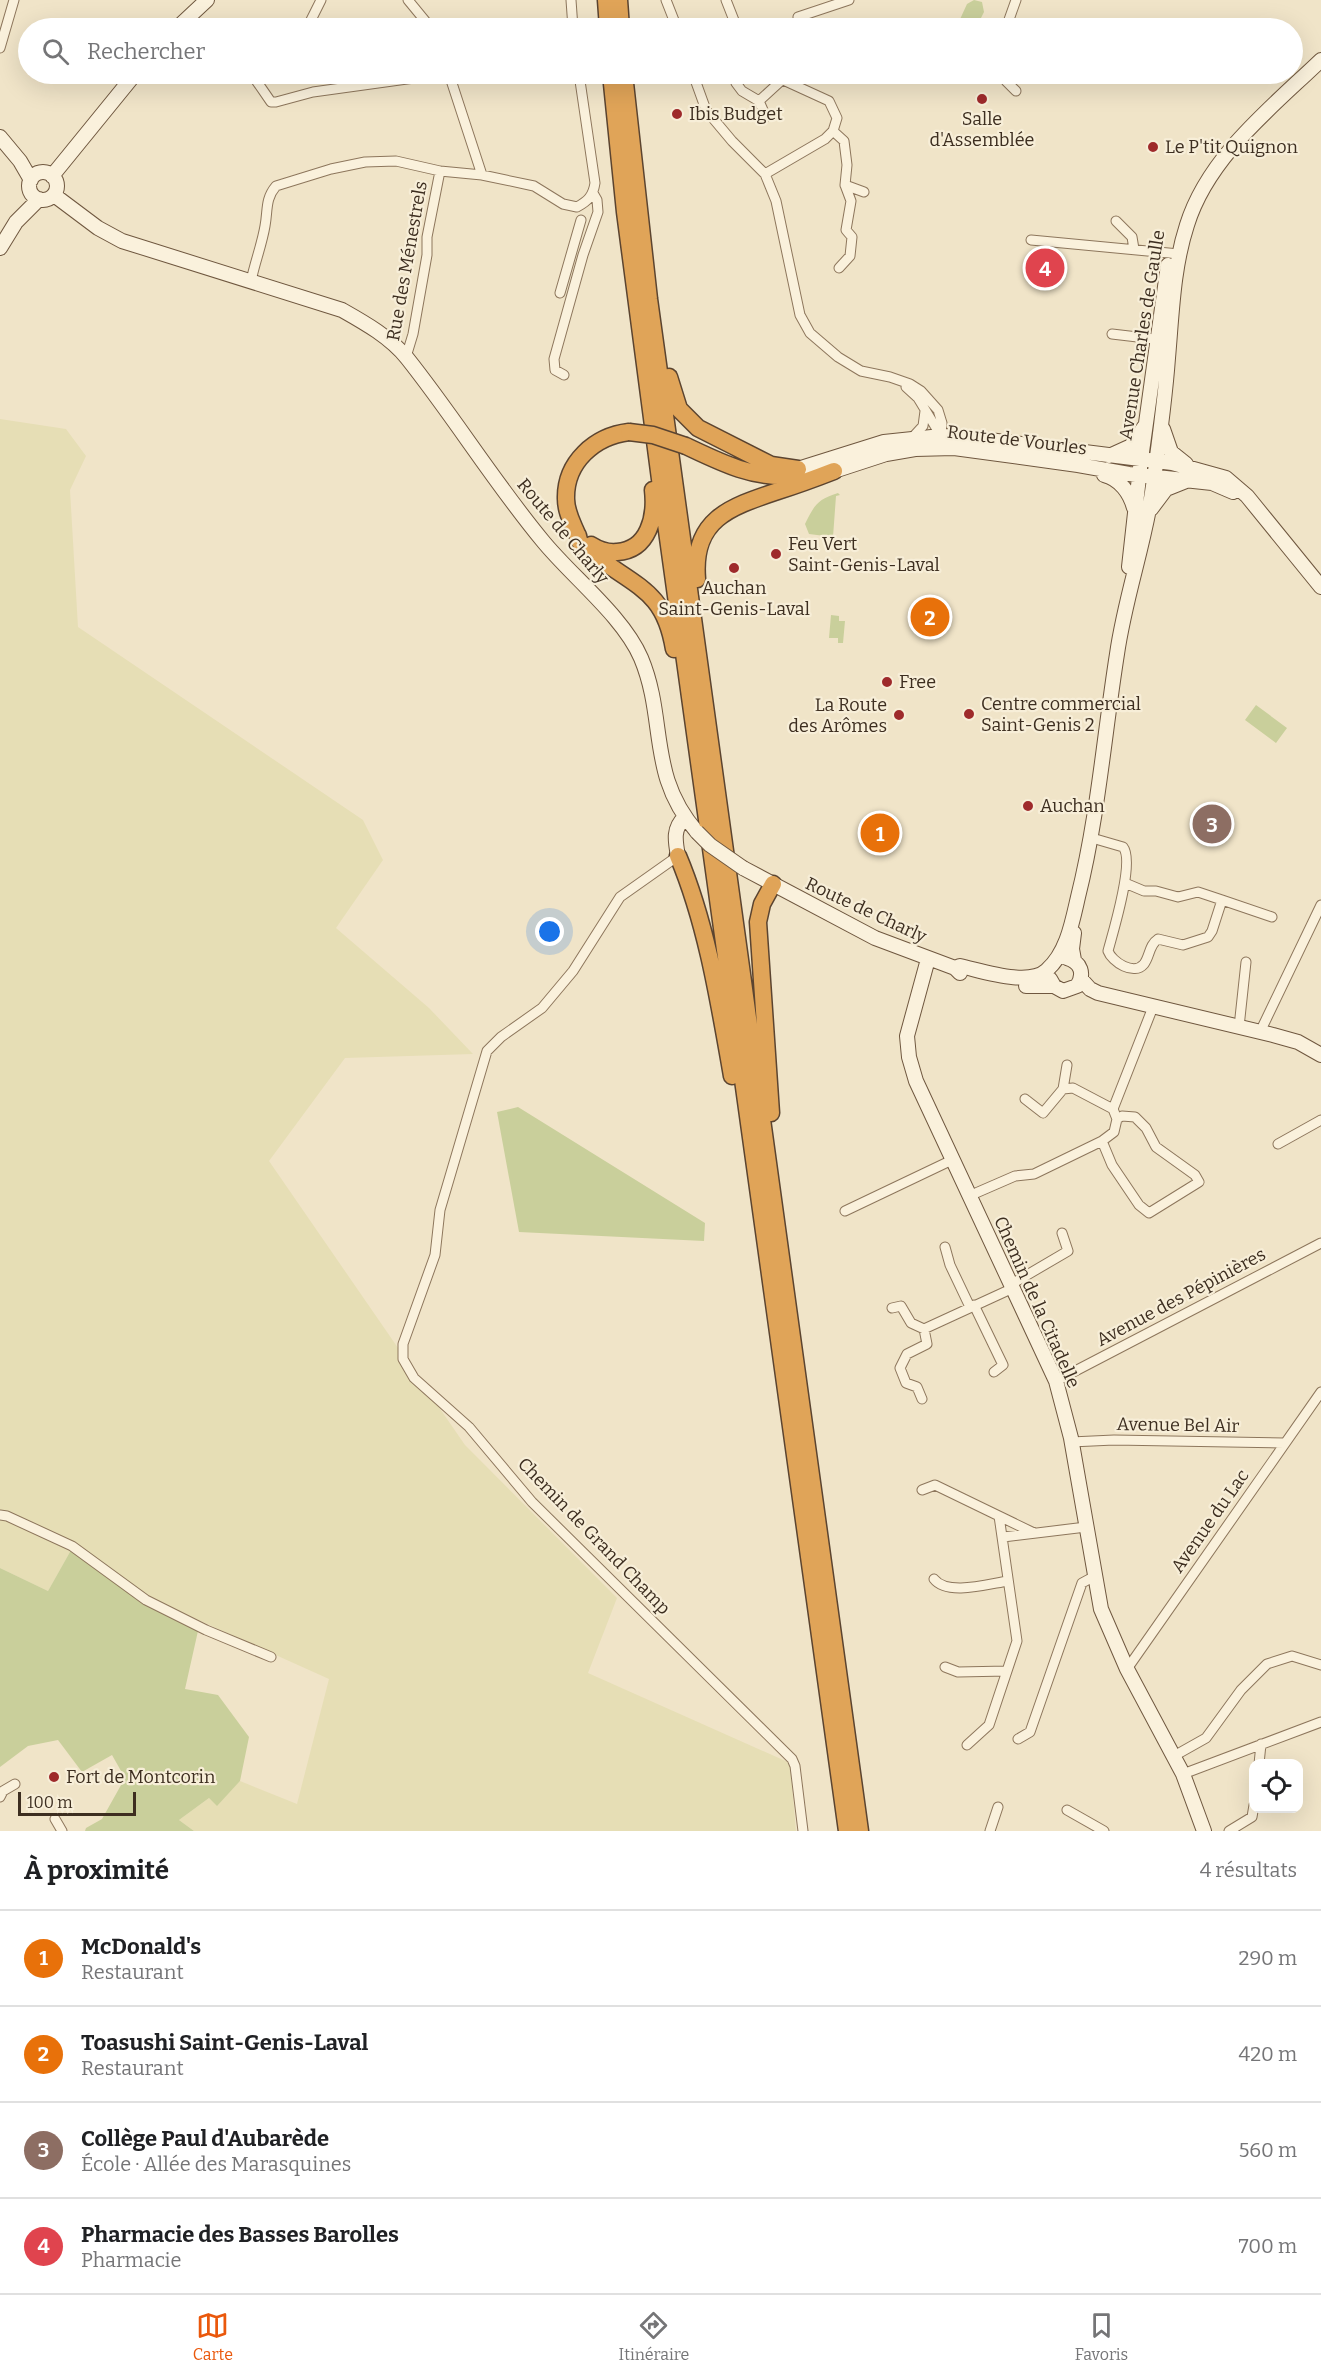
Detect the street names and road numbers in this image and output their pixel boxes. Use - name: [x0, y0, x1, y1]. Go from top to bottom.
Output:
- street label: Rue des Ménestrels: [382, 179, 432, 343]
- street label: Avenue Charles de Gaulle: [1115, 228, 1169, 442]
- street label: Route de Vourles: [946, 421, 1088, 459]
- street label: Route de Charly: [512, 474, 614, 589]
- street label: Route de Charly: [802, 872, 930, 948]
- street label: Chemin de la Citadelle: [989, 1213, 1085, 1391]
- street label: Avenue des Pépinières: [1093, 1243, 1269, 1351]
- street label: Avenue Bel Air: [1116, 1413, 1240, 1437]
- street label: Chemin de Grand Champ: [513, 1453, 675, 1619]
- street label: Avenue du Lac: [1166, 1465, 1254, 1577]

